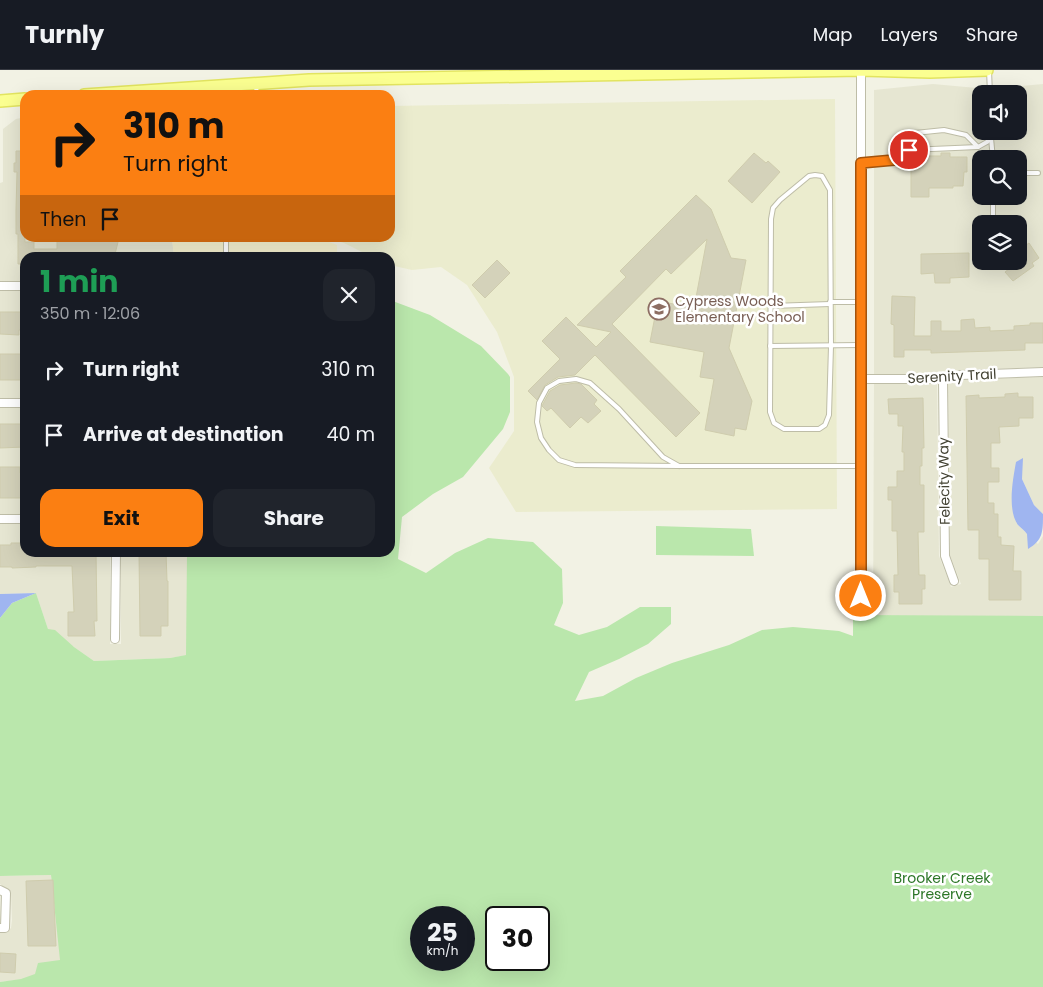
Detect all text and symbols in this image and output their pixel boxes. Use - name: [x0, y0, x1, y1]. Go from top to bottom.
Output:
- text: Turnly: [25, 18, 104, 51]
- text: Map: [813, 22, 853, 47]
- text: Layers: [881, 22, 938, 47]
- text: Share: [966, 22, 1018, 47]
- map controls: [972, 85, 1027, 270]
- button: sound: [972, 85, 1027, 140]
- text: 310 m: [123, 101, 225, 150]
- icon: right: [40, 110, 105, 175]
- pin: [888, 129, 930, 171]
- icon: arrive: [895, 136, 923, 164]
- text: Turn right: [123, 148, 228, 179]
- button: search: [972, 150, 1027, 205]
- icon: arrive: [96, 205, 124, 233]
- text: Then: [40, 206, 86, 233]
- button: layers: [972, 215, 1027, 270]
- text: 1 min: [40, 260, 118, 303]
- button: close: [323, 269, 375, 321]
- place label: Cypress Woods Elementary School: [675, 291, 805, 327]
- school or university icon: Cypress Woods Elementary School: [647, 297, 671, 321]
- text: 350 m · 12:06: [40, 302, 140, 325]
- icon: right: [40, 356, 68, 384]
- text: Turn right: [83, 356, 179, 383]
- text: 310 m: [321, 356, 375, 383]
- street label: Serenity Trail: [907, 364, 997, 388]
- icon: arrive: [40, 421, 68, 449]
- text: Arrive at destination: [83, 421, 284, 448]
- text: 40 m: [326, 421, 375, 448]
- street label: Felecity Way: [933, 437, 955, 525]
- button: Exit: [40, 489, 203, 547]
- button: Share: [213, 489, 375, 547]
- position arrow: [834, 569, 886, 621]
- park label: Brooker Creek Preserve: [893, 868, 991, 904]
- speed limit sign: 30: [485, 906, 550, 971]
- text: 25: [427, 915, 458, 950]
- text: km/h: [427, 942, 458, 959]

